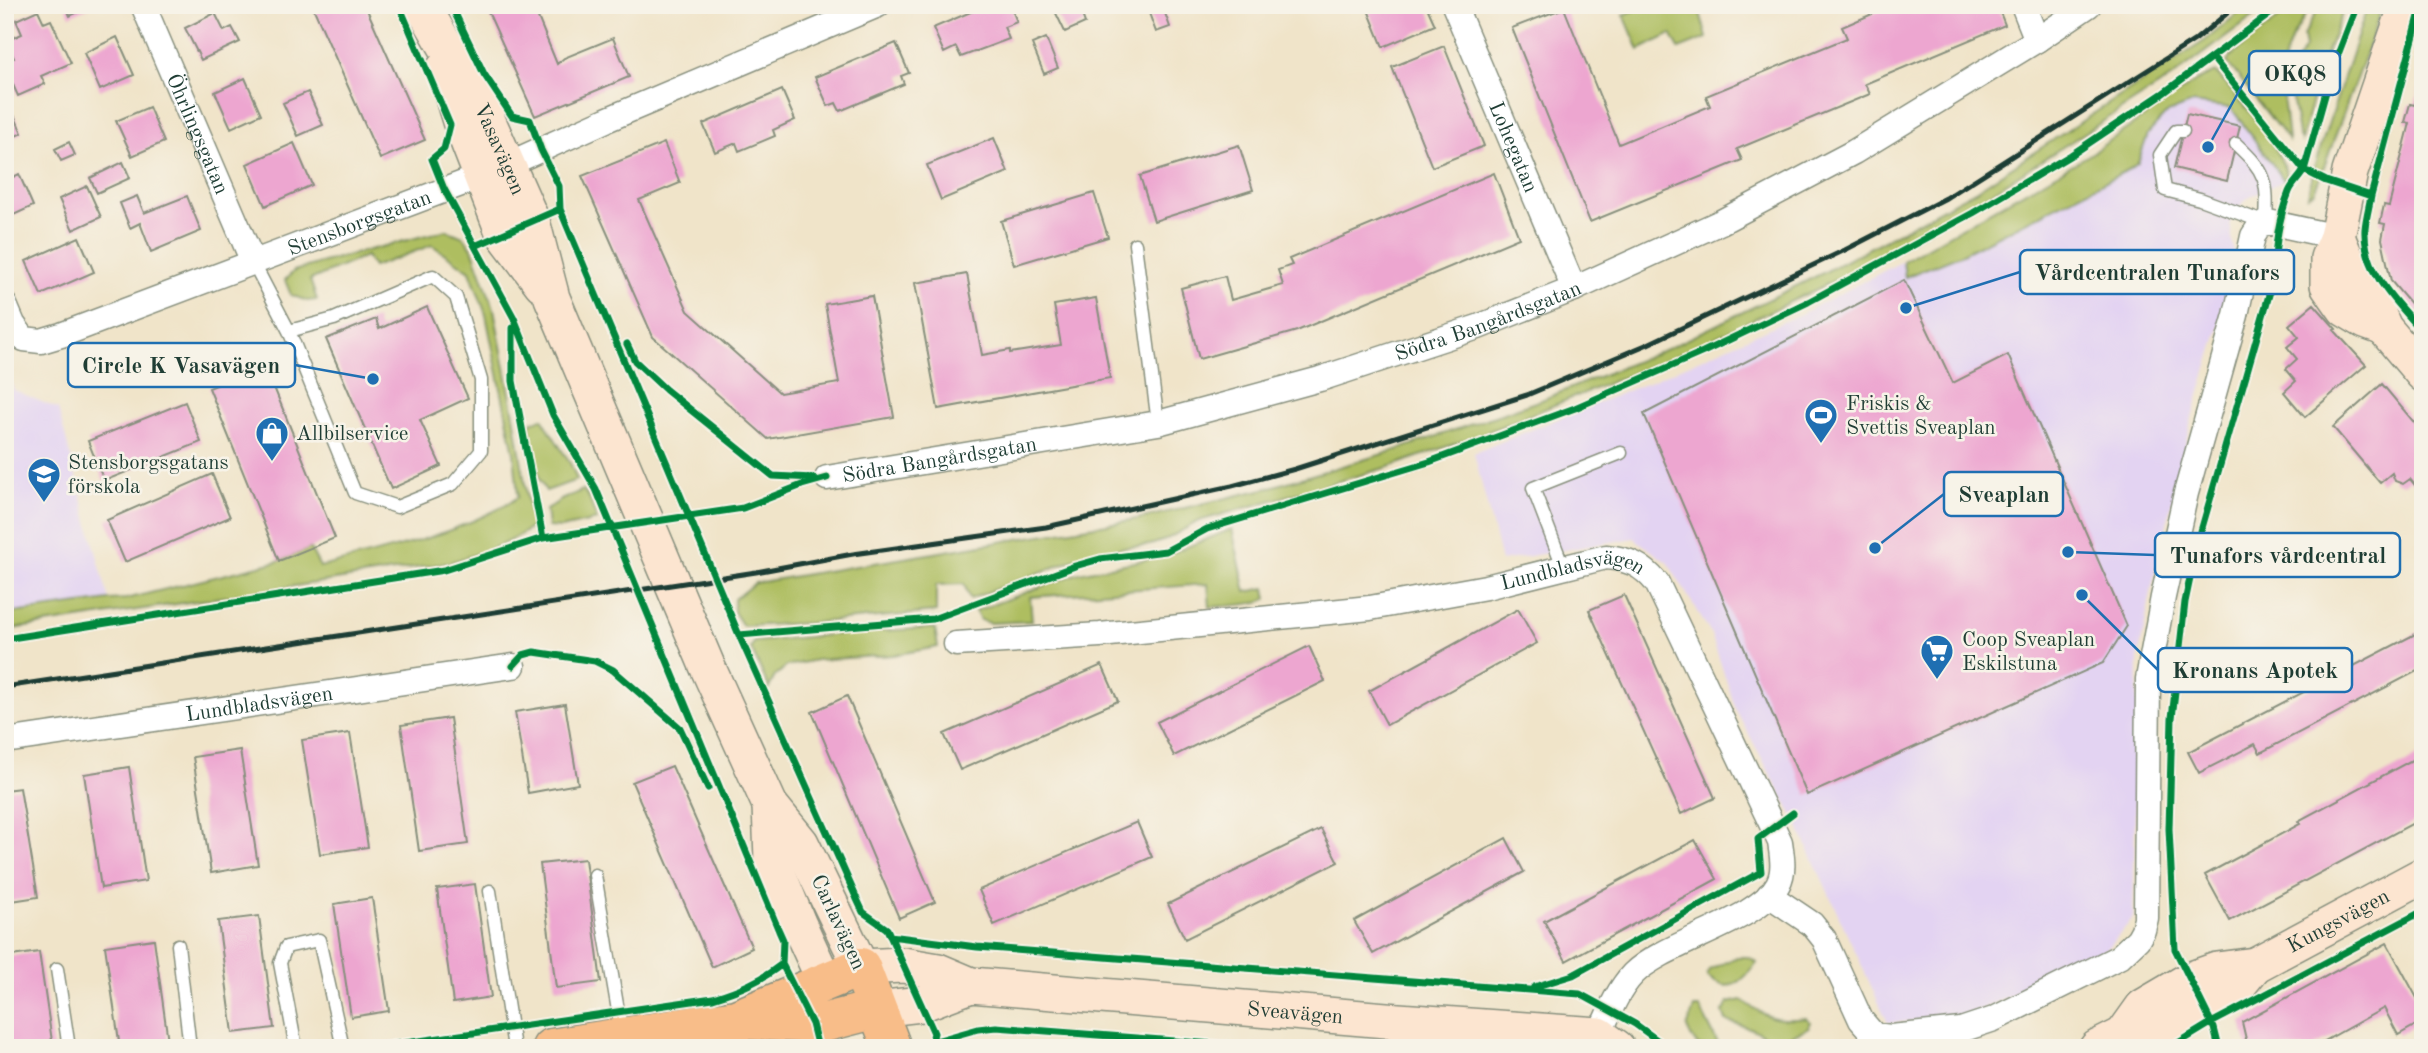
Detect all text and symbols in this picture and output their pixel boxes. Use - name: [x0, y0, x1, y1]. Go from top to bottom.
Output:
- callout: OKQ8: [2249, 51, 2340, 95]
- text: OKQ8: [2264, 63, 2326, 86]
- street label: Öhrlingsgatan: [162, 69, 232, 198]
- street label: Lohegatan: [1484, 99, 1541, 196]
- street label: Vasavägen: [469, 100, 528, 198]
- street label: Stensborgsgatan: [285, 187, 434, 260]
- callout: Vårdcentralen Tunafors: [2020, 250, 2294, 294]
- text: Vårdcentralen Tunafors: [2034, 262, 2280, 285]
- street label: Södra Bangårdsgatan: [1392, 278, 1585, 366]
- callout: Circle K Vasavägen: [68, 343, 295, 387]
- text: Circle K Vasavägen: [82, 355, 280, 378]
- place label: Friskis & Svettis Sveaplan: [1846, 394, 1996, 439]
- sports icon: Friskis & Svettis Sveaplan: [1802, 396, 1840, 445]
- shop icon: Allbilservice: [253, 414, 291, 463]
- place label: Allbilservice: [296, 424, 408, 445]
- street label: Södra Bangårdsgatan: [841, 434, 1038, 487]
- place label: Stensborgsgatans förskola: [68, 453, 229, 498]
- school or university icon: Stensborgsgatans förskola: [25, 455, 63, 504]
- callout: Sveaplan: [1944, 472, 2063, 516]
- text: Sveaplan: [1958, 484, 2050, 507]
- callout: Tunafors vårdcentral: [2155, 533, 2400, 577]
- text: Tunafors vårdcentral: [2170, 545, 2386, 568]
- street label: Lundbladsvägen: [1499, 548, 1648, 595]
- place label: Coop Sveaplan Eskilstuna: [1962, 630, 2095, 675]
- supermarket icon: Coop Sveaplan Eskilstuna: [1918, 632, 1956, 681]
- callout: Kronans Apotek: [2158, 648, 2352, 692]
- text: Kronans Apotek: [2172, 660, 2338, 683]
- street label: Lundbladsvägen: [185, 684, 334, 726]
- street label: Carlavägen: [807, 872, 869, 973]
- street label: Kungsvägen: [2284, 886, 2393, 958]
- street label: Sveavägen: [1246, 999, 1344, 1028]

